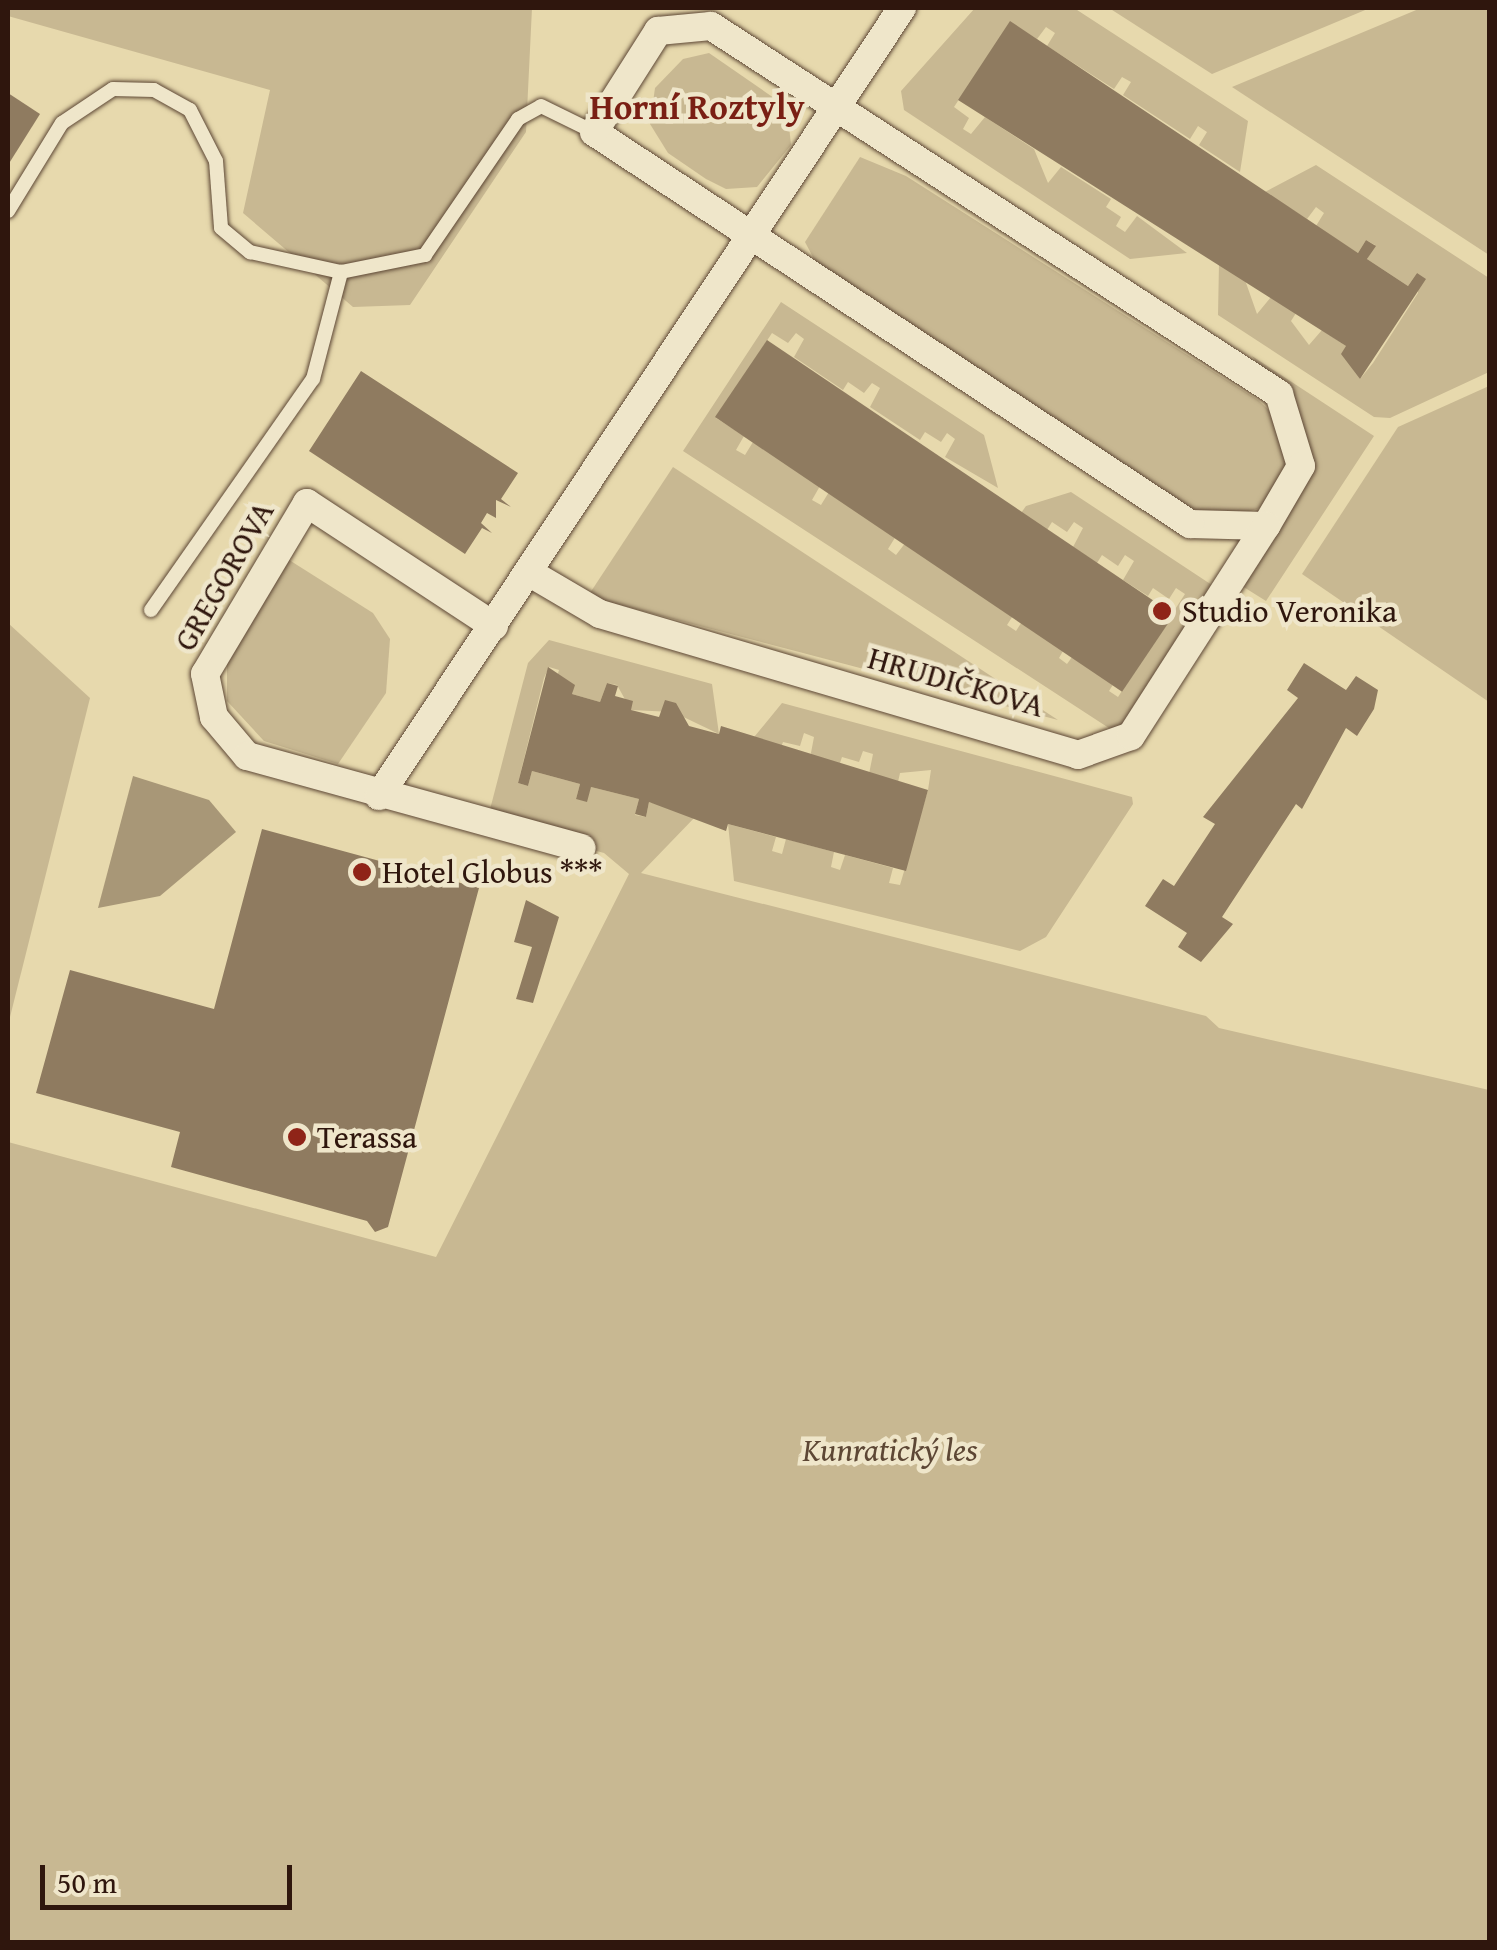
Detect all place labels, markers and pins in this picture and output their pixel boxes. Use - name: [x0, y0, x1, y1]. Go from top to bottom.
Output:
- place label: Studio Veronika: [1182, 592, 1397, 630]
- marker: Studio Veronika: [1151, 600, 1173, 622]
- place label: Hotel Globus ***: [382, 853, 602, 891]
- marker: Hotel Globus ***: [351, 861, 373, 883]
- place label: Terassa: [317, 1118, 417, 1156]
- marker: Terassa: [286, 1126, 308, 1148]

